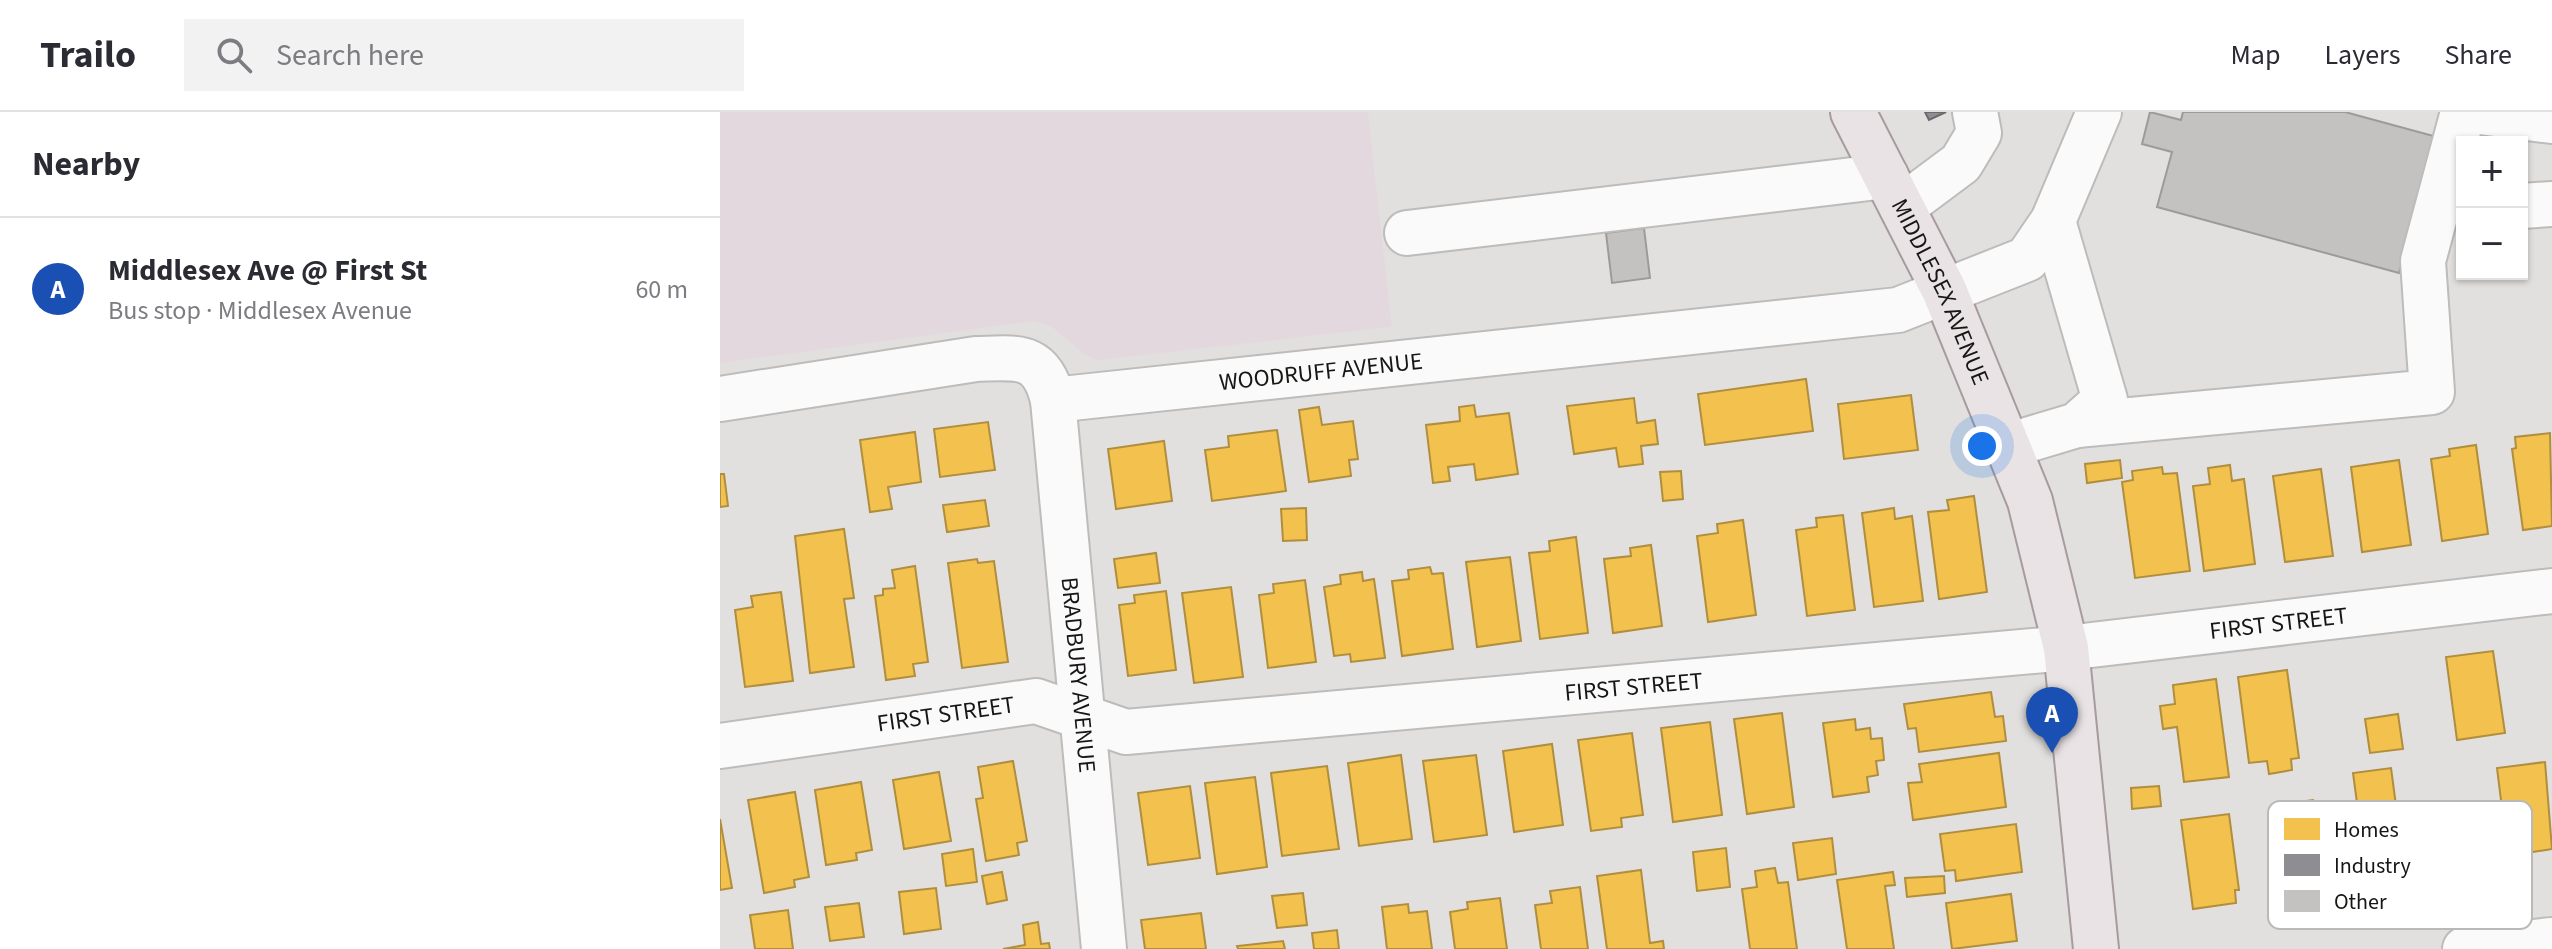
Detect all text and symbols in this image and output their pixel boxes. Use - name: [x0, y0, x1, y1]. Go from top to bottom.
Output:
- search box: [184, 19, 744, 91]
- text: Trailo: [40, 28, 136, 82]
- icon: search: [212, 33, 256, 77]
- text: Search here: [276, 34, 424, 77]
- text: Map: [2230, 35, 2280, 75]
- text: Layers: [2324, 35, 2400, 75]
- text: Share: [2444, 35, 2512, 75]
- map controls: [2456, 136, 2528, 280]
- button: +: [2456, 136, 2528, 208]
- text: Nearby: [32, 140, 140, 189]
- street label: MIDDLESEX AVENUE: [1883, 192, 1998, 390]
- button: −: [2456, 208, 2528, 280]
- text: Middlesex Ave @ First St: [108, 249, 427, 292]
- text: A: [51, 271, 65, 308]
- text: 60 m: [635, 271, 688, 308]
- text: Bus stop · Middlesex Avenue: [108, 292, 412, 329]
- street label: WOODRUFF AVENUE: [1217, 343, 1424, 400]
- your location: [1962, 426, 2002, 466]
- street label: BRADBURY AVENUE: [1052, 575, 1105, 774]
- street label: FIRST STREET: [2208, 598, 2349, 649]
- street label: FIRST STREET: [1563, 663, 1704, 710]
- street label: FIRST STREET: [875, 687, 1017, 741]
- pin: A: [2026, 687, 2078, 753]
- legend: [2268, 801, 2532, 929]
- text: Homes: [2334, 814, 2399, 846]
- text: Industry: [2334, 850, 2411, 882]
- text: Other: [2334, 886, 2387, 918]

